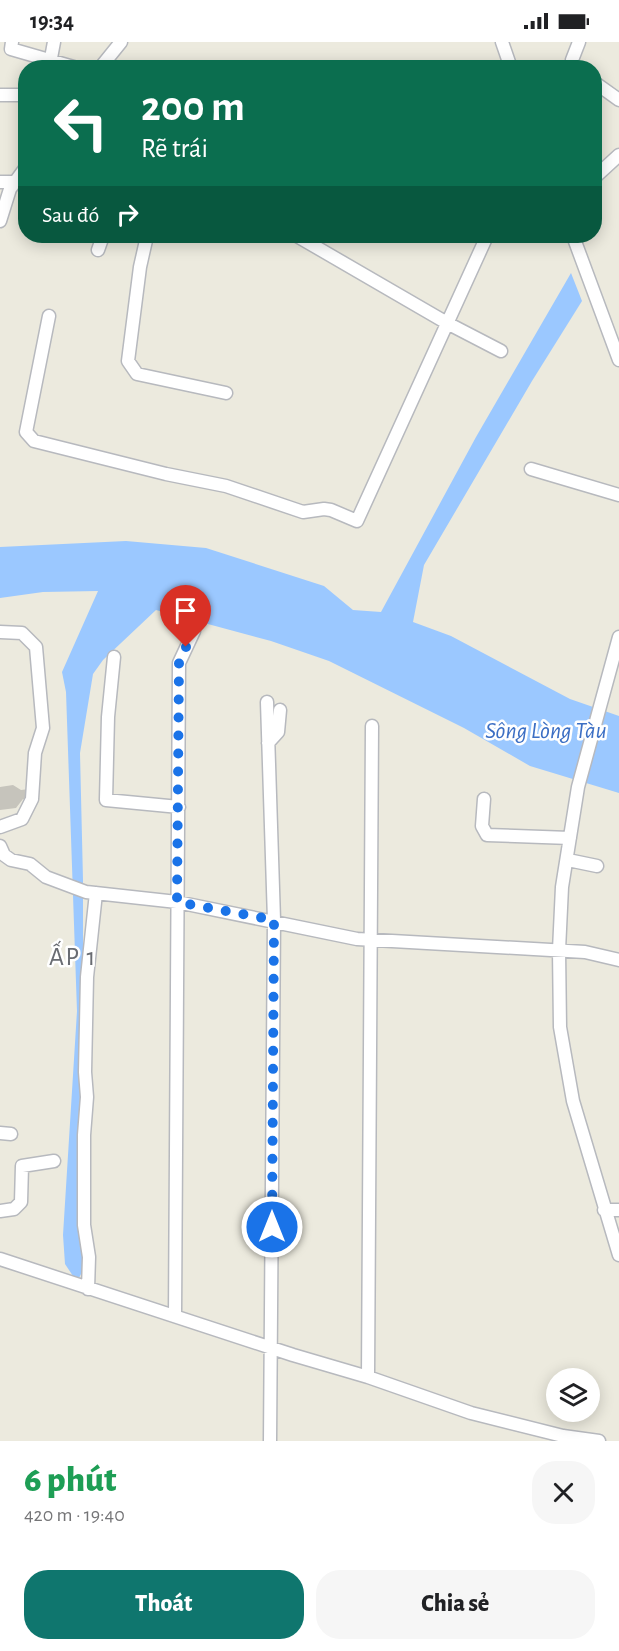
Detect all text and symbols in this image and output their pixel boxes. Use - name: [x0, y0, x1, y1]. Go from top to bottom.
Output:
- text: 19:34: [30, 10, 74, 32]
- icon: left: [42, 84, 120, 162]
- text: 200 m: [141, 86, 245, 128]
- text: Rẽ trái: [141, 135, 208, 162]
- icon: right: [111, 198, 144, 231]
- text: Sau đó: [42, 204, 99, 226]
- pin: [160, 585, 211, 647]
- icon: arrive: [169, 594, 202, 627]
- water label: Sông Lòng Tàu: [485, 719, 607, 743]
- district label: ẤP 1: [49, 940, 97, 970]
- position arrow: [240, 1195, 304, 1259]
- map controls: [546, 1368, 600, 1422]
- button: layers: [546, 1368, 600, 1422]
- button: close: [532, 1461, 595, 1524]
- text: 6 phút: [24, 1462, 117, 1498]
- text: 420 m · 19:40: [24, 1505, 125, 1525]
- button: Thoát: [24, 1570, 304, 1639]
- button: Chia sẻ: [316, 1570, 595, 1639]

